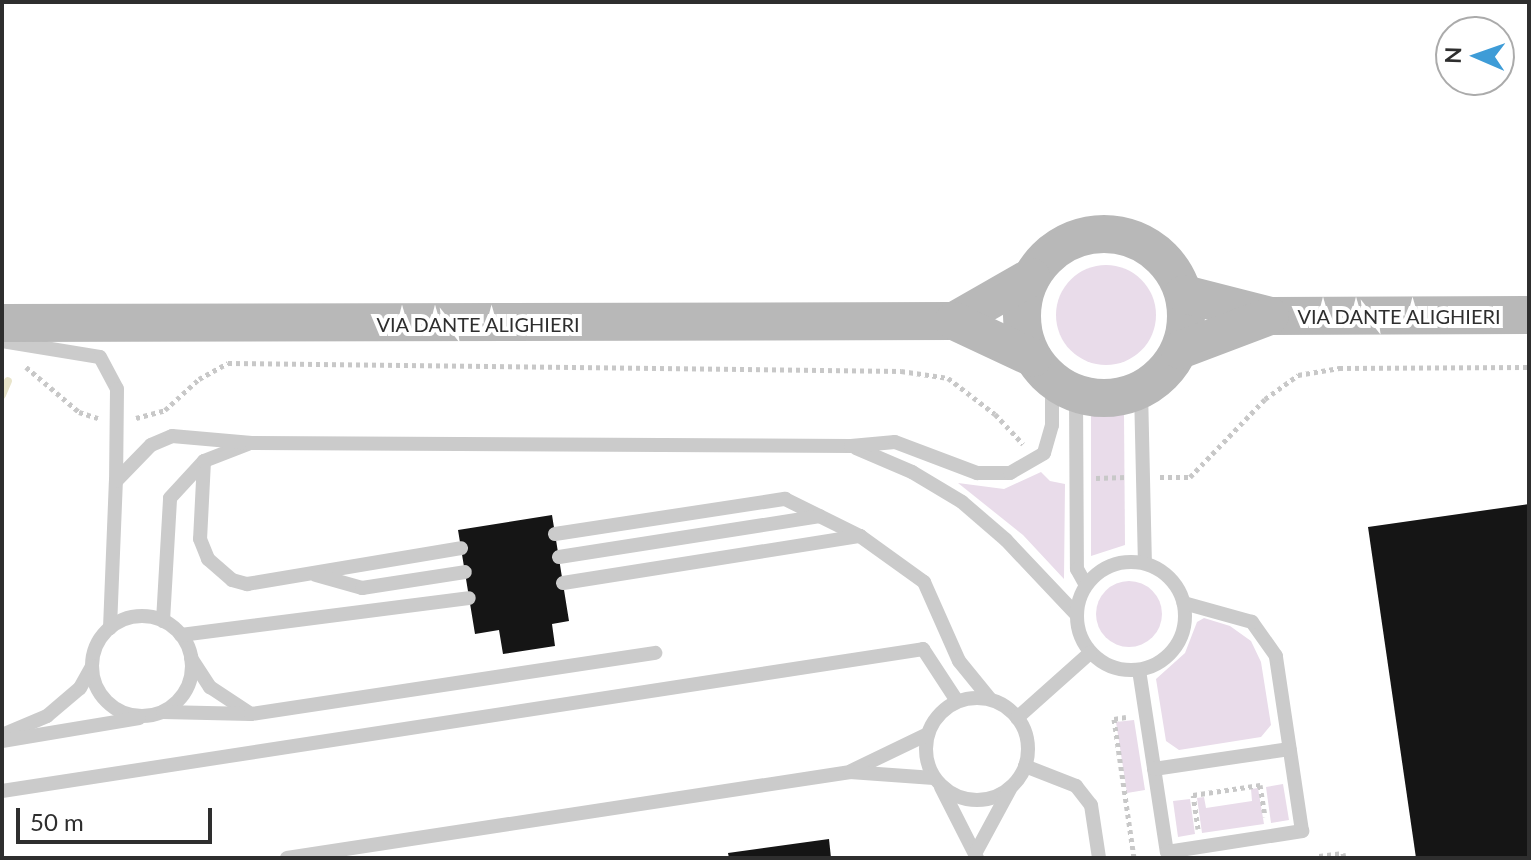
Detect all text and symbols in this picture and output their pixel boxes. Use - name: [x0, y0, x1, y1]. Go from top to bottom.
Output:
- north arrow: [1435, 16, 1515, 96]
- text: N: [1439, 46, 1466, 64]
- street label: VIA DANTE ALIGHIERI: [1297, 304, 1501, 328]
- street label: VIA DANTE ALIGHIERI: [376, 312, 580, 336]
- scale bar: [20, 792, 216, 842]
- text: 50 m: [30, 807, 84, 836]

